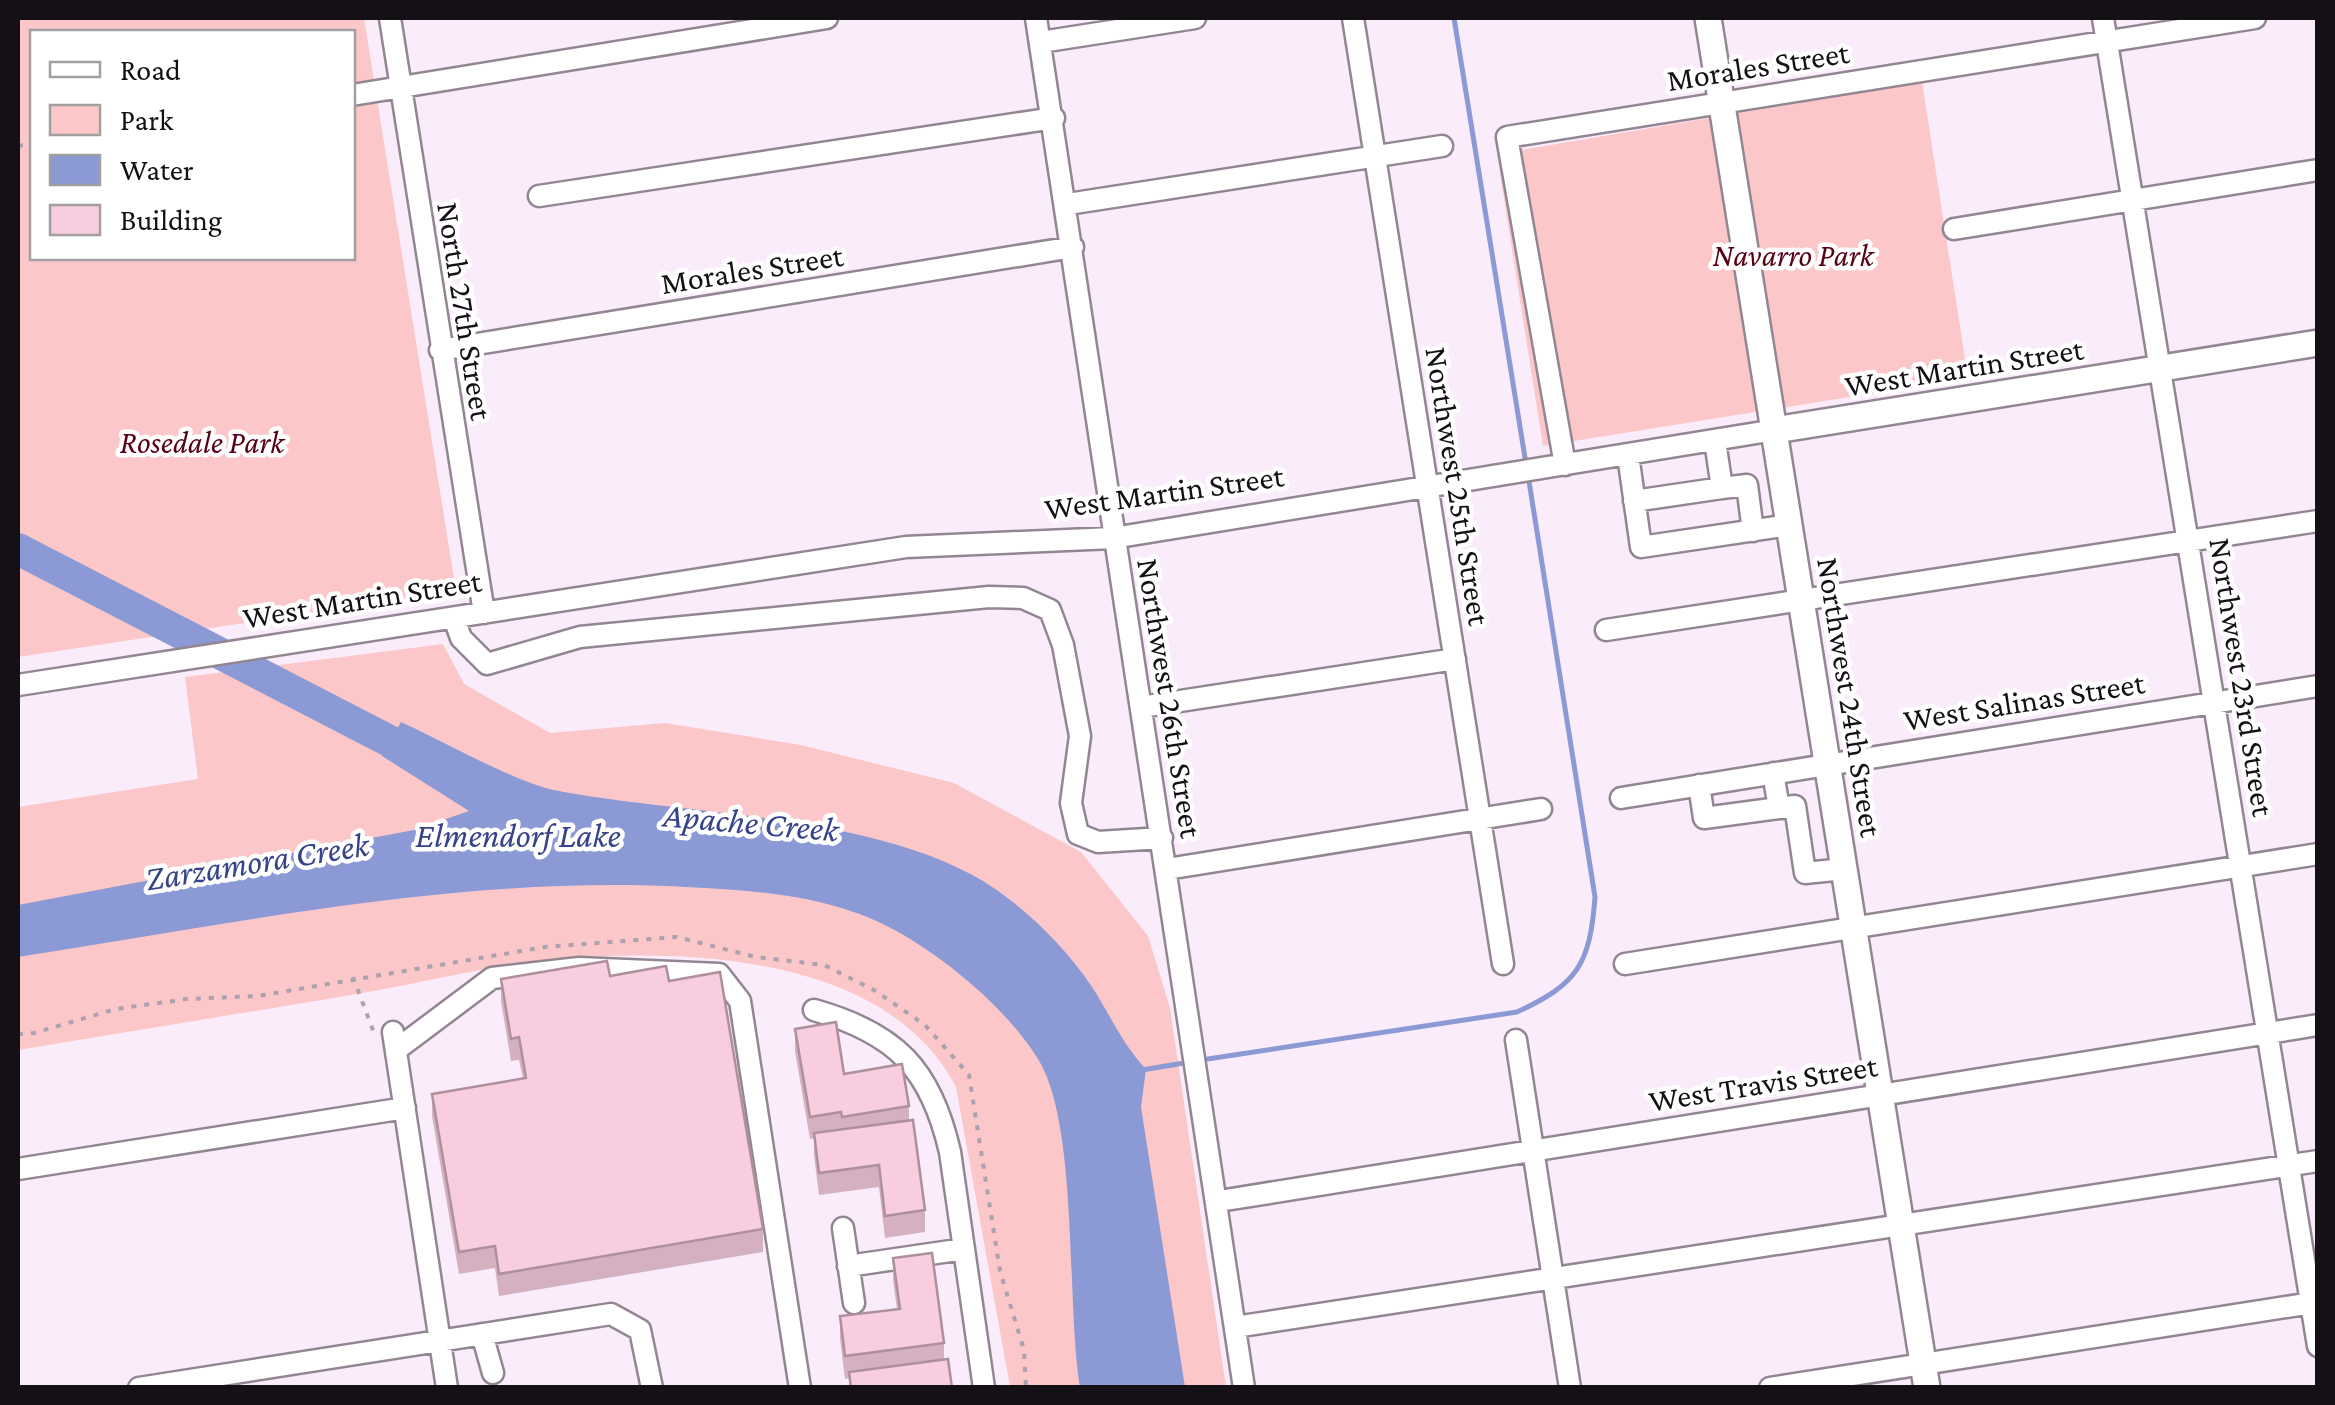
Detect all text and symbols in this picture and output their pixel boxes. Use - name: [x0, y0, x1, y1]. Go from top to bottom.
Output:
- legend: [30, 30, 355, 260]
- street label: Morales Street: [1664, 34, 1852, 98]
- text: Road: [120, 53, 181, 86]
- text: Park: [120, 103, 174, 136]
- text: Water: [120, 153, 194, 186]
- street label: North 27th Street: [430, 200, 500, 423]
- text: Building: [120, 203, 222, 237]
- street label: Morales Street: [658, 237, 846, 301]
- park label: Navarro Park: [1712, 237, 1876, 273]
- street label: West Martin Street: [1842, 330, 2086, 404]
- street label: Northwest 25th Street: [1418, 344, 1498, 628]
- park label: Rosedale Park: [120, 424, 286, 460]
- street label: West Martin Street: [1042, 457, 1286, 527]
- street label: Northwest 23rd Street: [2202, 535, 2282, 819]
- street label: Northwest 24th Street: [1810, 555, 1890, 840]
- street label: Northwest 26th Street: [1130, 556, 1210, 841]
- street label: West Martin Street: [240, 562, 484, 636]
- street label: West Salinas Street: [1901, 664, 2147, 738]
- water label: Apache Creek: [660, 795, 842, 850]
- water label: Elmendorf Lake: [415, 816, 621, 855]
- water label: Zarzamora Creek: [143, 824, 373, 898]
- street label: West Travis Street: [1646, 1047, 1880, 1119]

